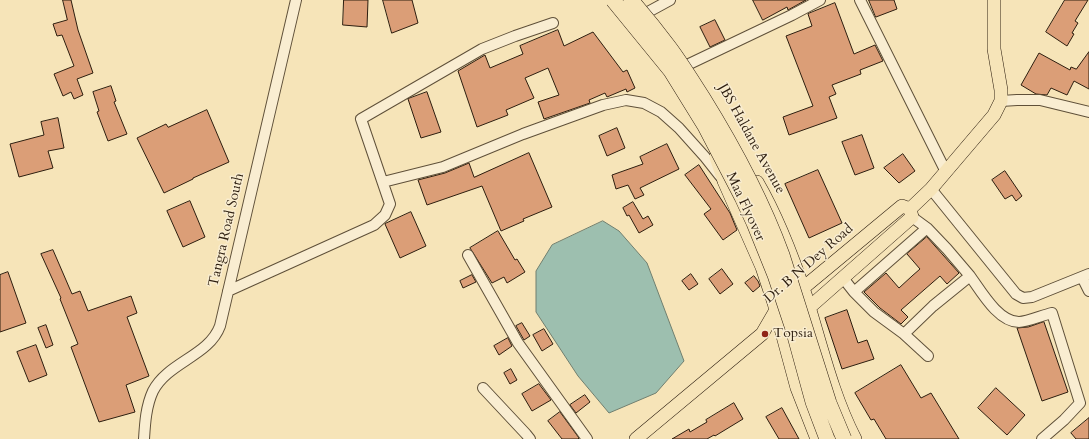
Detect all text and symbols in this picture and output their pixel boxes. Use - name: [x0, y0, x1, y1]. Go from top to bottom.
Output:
- street label: JBS Haldane Avenue: [714, 81, 788, 197]
- street label: Maa Flyover: [722, 170, 768, 244]
- street label: Tangra Road South: [206, 172, 248, 288]
- street label: Dr. B N Dey Road: [761, 221, 857, 307]
- place label: Topsia: [773, 326, 813, 342]
- marker: Topsia: [760, 329, 770, 339]

